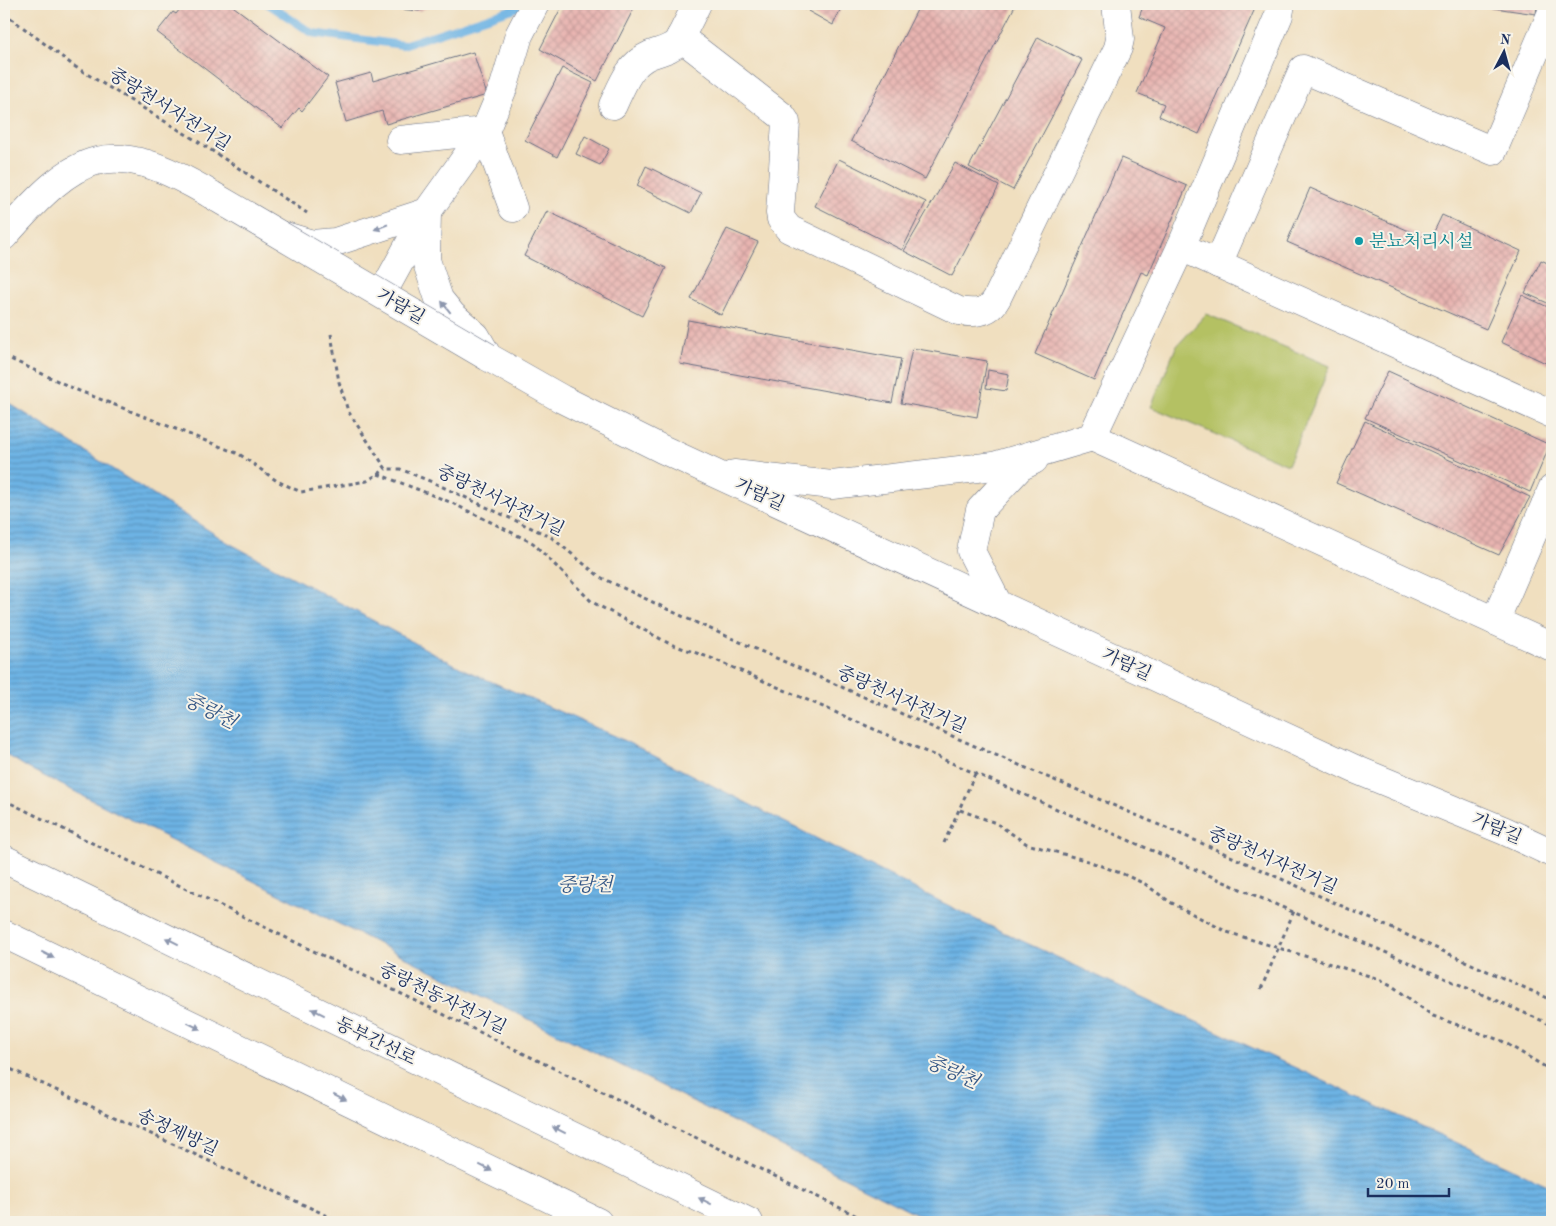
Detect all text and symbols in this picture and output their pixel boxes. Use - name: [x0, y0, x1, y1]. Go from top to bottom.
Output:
- north arrow: [1478, 28, 1528, 78]
- text: N: [1499, 33, 1512, 48]
- street label: 중랑천서자전거길: [106, 65, 234, 154]
- one-way arrow: [374, 224, 388, 232]
- place label: 분뇨처리시설: [1369, 231, 1473, 251]
- marker: 분뇨처리시설: [1353, 235, 1365, 247]
- street label: 가람길: [373, 285, 428, 328]
- one-way arrow: [440, 301, 451, 314]
- street label: 중랑천서자전거길: [434, 461, 567, 539]
- street label: 가람길: [732, 475, 787, 514]
- street label: 가람길: [1099, 645, 1154, 684]
- street label: 중랑천서자전거길: [834, 662, 969, 736]
- water label: 중랑천: [181, 689, 242, 734]
- street label: 가람길: [1469, 810, 1525, 847]
- street label: 중랑천서자전거길: [1205, 823, 1340, 897]
- water label: 중랑천: [557, 874, 614, 896]
- one-way arrow: [165, 937, 179, 945]
- one-way arrow: [40, 951, 55, 959]
- street label: 중랑천동자전거길: [376, 959, 509, 1037]
- one-way arrow: [311, 1008, 325, 1016]
- street label: 동부간선로: [333, 1014, 419, 1069]
- one-way arrow: [187, 1022, 201, 1030]
- water label: 중랑천: [923, 1051, 984, 1094]
- one-way arrow: [333, 1093, 347, 1101]
- street label: 송정제방길: [134, 1105, 222, 1159]
- one-way arrow: [552, 1125, 566, 1133]
- one-way arrow: [479, 1164, 493, 1172]
- scale bar: [1368, 1166, 1450, 1198]
- text: 20 m: [1376, 1177, 1410, 1192]
- one-way arrow: [698, 1197, 712, 1205]

